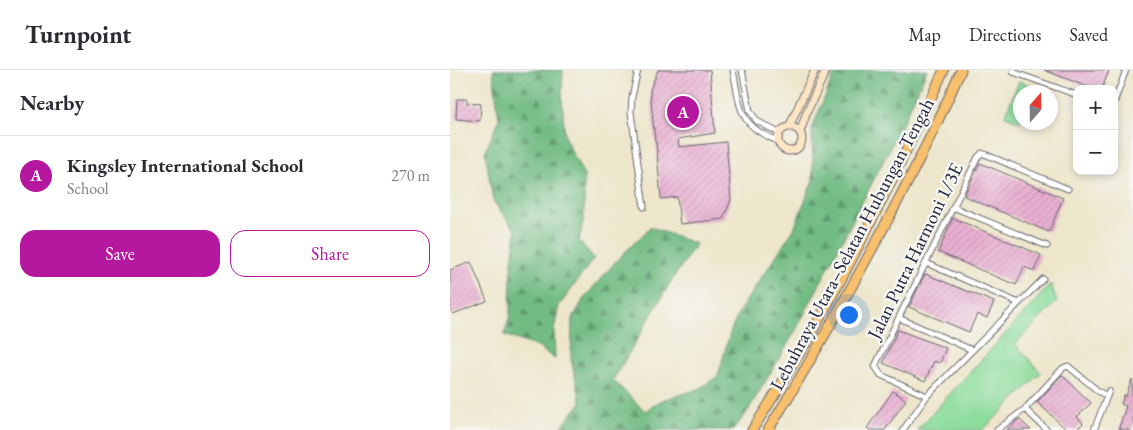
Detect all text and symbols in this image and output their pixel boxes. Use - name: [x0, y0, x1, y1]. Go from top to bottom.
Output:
- text: Turnpoint: [25, 19, 131, 50]
- text: Map: [909, 23, 941, 46]
- text: Directions: [969, 23, 1041, 46]
- text: Saved: [1069, 23, 1108, 46]
- north arrow: [1013, 85, 1058, 130]
- map controls: [1073, 85, 1118, 175]
- button: +: [1073, 85, 1118, 130]
- text: Nearby: [20, 89, 84, 116]
- pin: A: [667, 93, 699, 131]
- street label: Lebuhraya Utara–Selatan Hubungan Tengah: [764, 93, 940, 395]
- button: −: [1073, 130, 1118, 175]
- text: Kingsley International School: [67, 153, 304, 178]
- street label: Jalan Putra Harmoni 1/3E: [861, 159, 969, 345]
- text: A: [30, 165, 42, 186]
- text: 270 m: [391, 165, 430, 186]
- text: School: [67, 178, 109, 199]
- button: Save: [20, 230, 220, 277]
- button: Share: [230, 230, 430, 277]
- your location: [836, 302, 862, 328]

